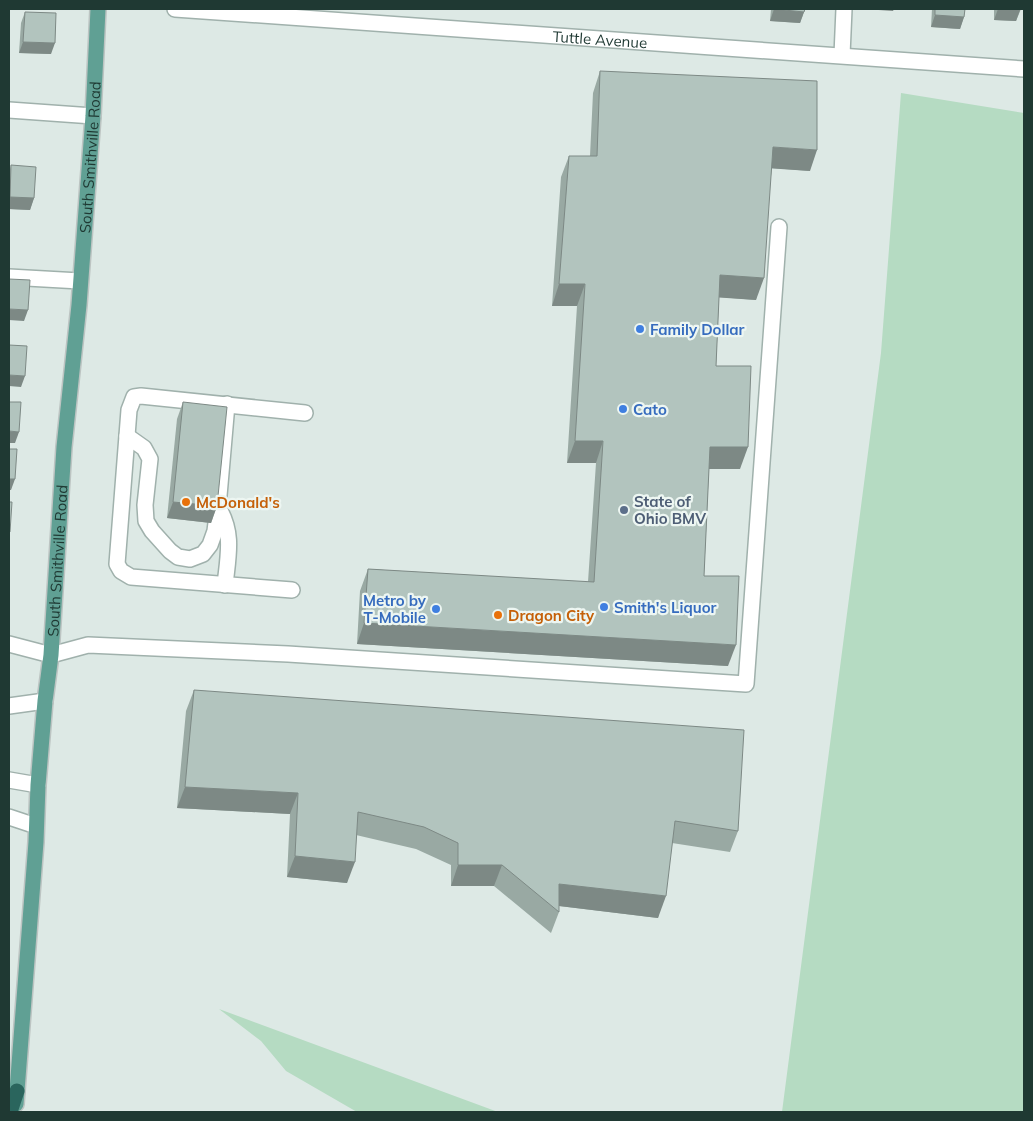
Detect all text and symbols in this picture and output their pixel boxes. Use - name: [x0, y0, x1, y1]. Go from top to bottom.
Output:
- street label: Tuttle Avenue: [552, 26, 648, 52]
- street label: South Smithville Road: [75, 81, 104, 234]
- place label: Family Dollar: [650, 320, 745, 339]
- marker: Family Dollar: [634, 323, 646, 335]
- place label: Cato: [633, 400, 667, 419]
- marker: Cato: [617, 403, 629, 415]
- street label: South Smithville Road: [43, 484, 71, 637]
- place label: State of Ohio BMV: [634, 492, 706, 528]
- place label: McDonald's: [196, 493, 280, 512]
- marker: McDonald's: [180, 496, 192, 508]
- marker: State of Ohio BMV: [618, 504, 630, 516]
- place label: Metro by T-Mobile: [363, 591, 427, 627]
- place label: Smith's Liquor: [614, 598, 717, 617]
- marker: Smith's Liquor: [598, 601, 610, 613]
- marker: Metro by T-Mobile: [430, 603, 442, 615]
- place label: Dragon City: [508, 606, 595, 625]
- marker: Dragon City: [492, 609, 504, 621]

